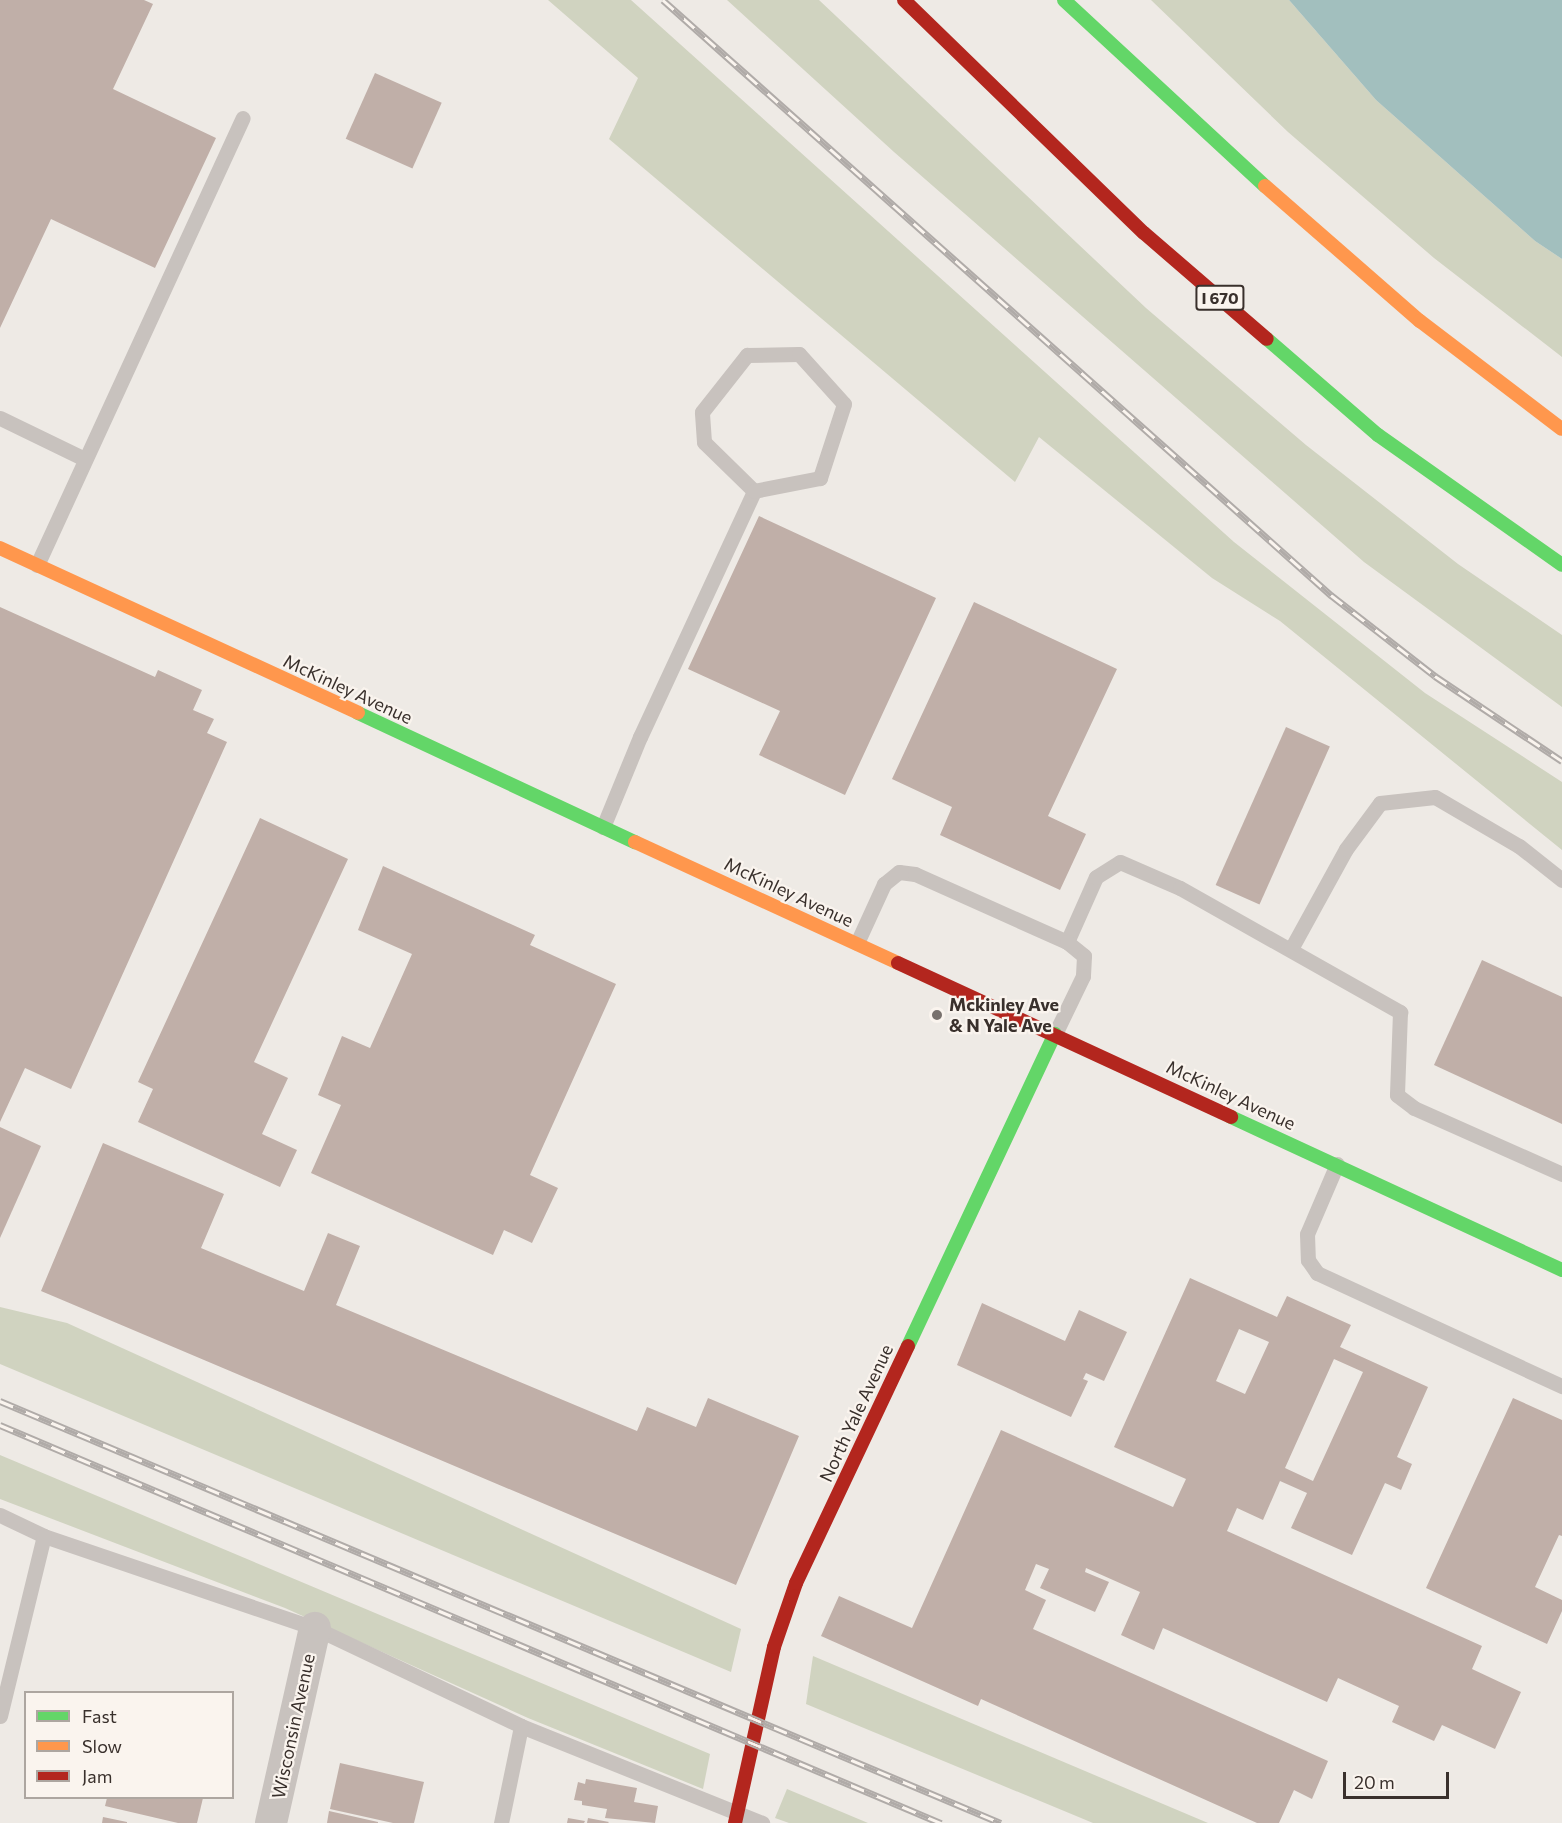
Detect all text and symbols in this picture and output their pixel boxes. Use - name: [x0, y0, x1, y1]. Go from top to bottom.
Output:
- road number: I 670: [1194, 285, 1246, 311]
- street label: McKinley Avenue: [280, 650, 416, 728]
- street label: McKinley Avenue: [721, 853, 857, 931]
- place label: Mckinley Ave & N Yale Ave: [949, 994, 1059, 1036]
- marker: Mckinley Ave & N Yale Ave: [930, 1008, 944, 1022]
- street label: McKinley Avenue: [1163, 1056, 1299, 1134]
- street label: North Yale Avenue: [815, 1341, 897, 1485]
- street label: Wisconsin Avenue: [267, 1652, 319, 1800]
- legend: [24, 1691, 234, 1799]
- text: Fast: [82, 1705, 117, 1727]
- text: Slow: [82, 1735, 122, 1757]
- scale bar: [1346, 1760, 1452, 1798]
- text: Jam: [82, 1765, 112, 1787]
- text: 20 m: [1354, 1771, 1395, 1793]

